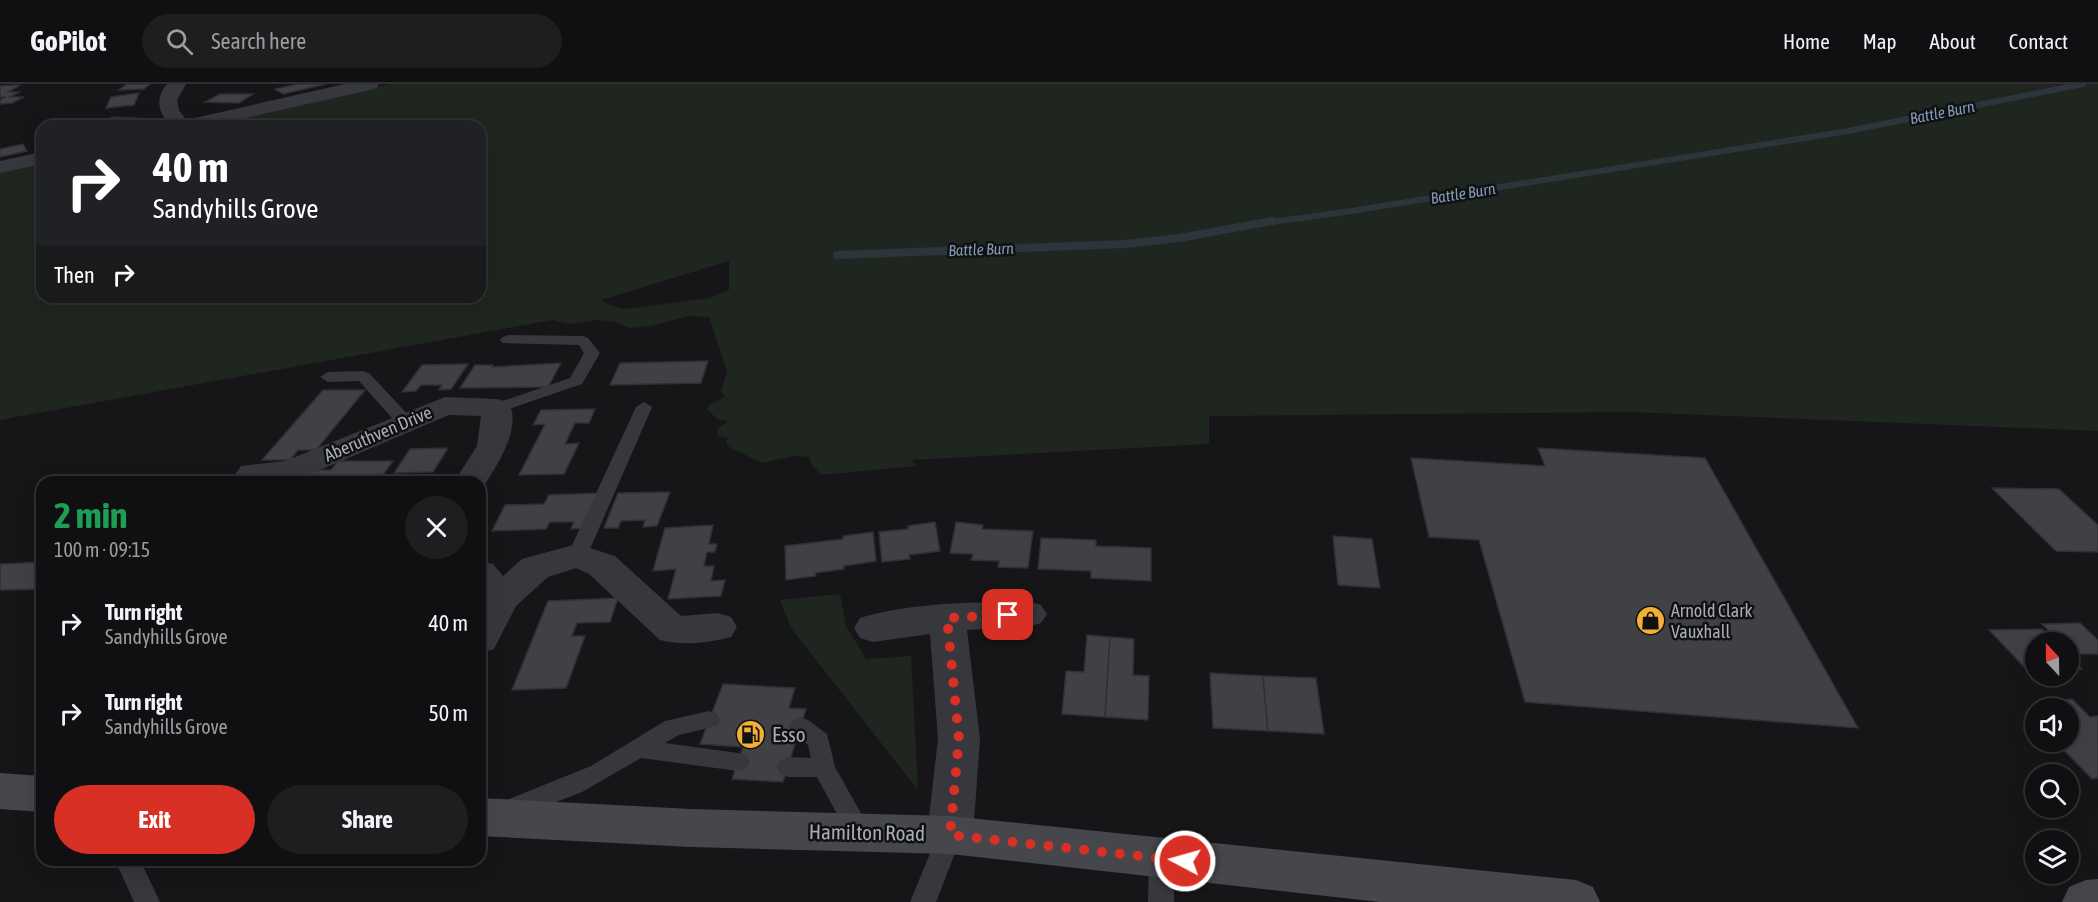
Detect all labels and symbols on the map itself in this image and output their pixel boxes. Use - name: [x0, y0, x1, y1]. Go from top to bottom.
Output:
- water label: Battle Burn: [1908, 97, 1976, 127]
- water label: Battle Burn: [1429, 179, 1497, 207]
- water label: Battle Burn: [948, 239, 1014, 259]
- street label: Aberuthven Drive: [321, 401, 435, 466]
- pin: [982, 589, 1033, 640]
- place label: Arnold Clark Vauxhall: [1671, 600, 1752, 642]
- shop icon: Arnold Clark Vauxhall: [1634, 605, 1666, 637]
- north arrow: [2025, 632, 2079, 686]
- fuel station icon: Esso: [735, 719, 767, 751]
- place label: Esso: [772, 722, 806, 746]
- street label: Hamilton Road: [809, 819, 925, 845]
- position arrow: [1153, 829, 1217, 893]

